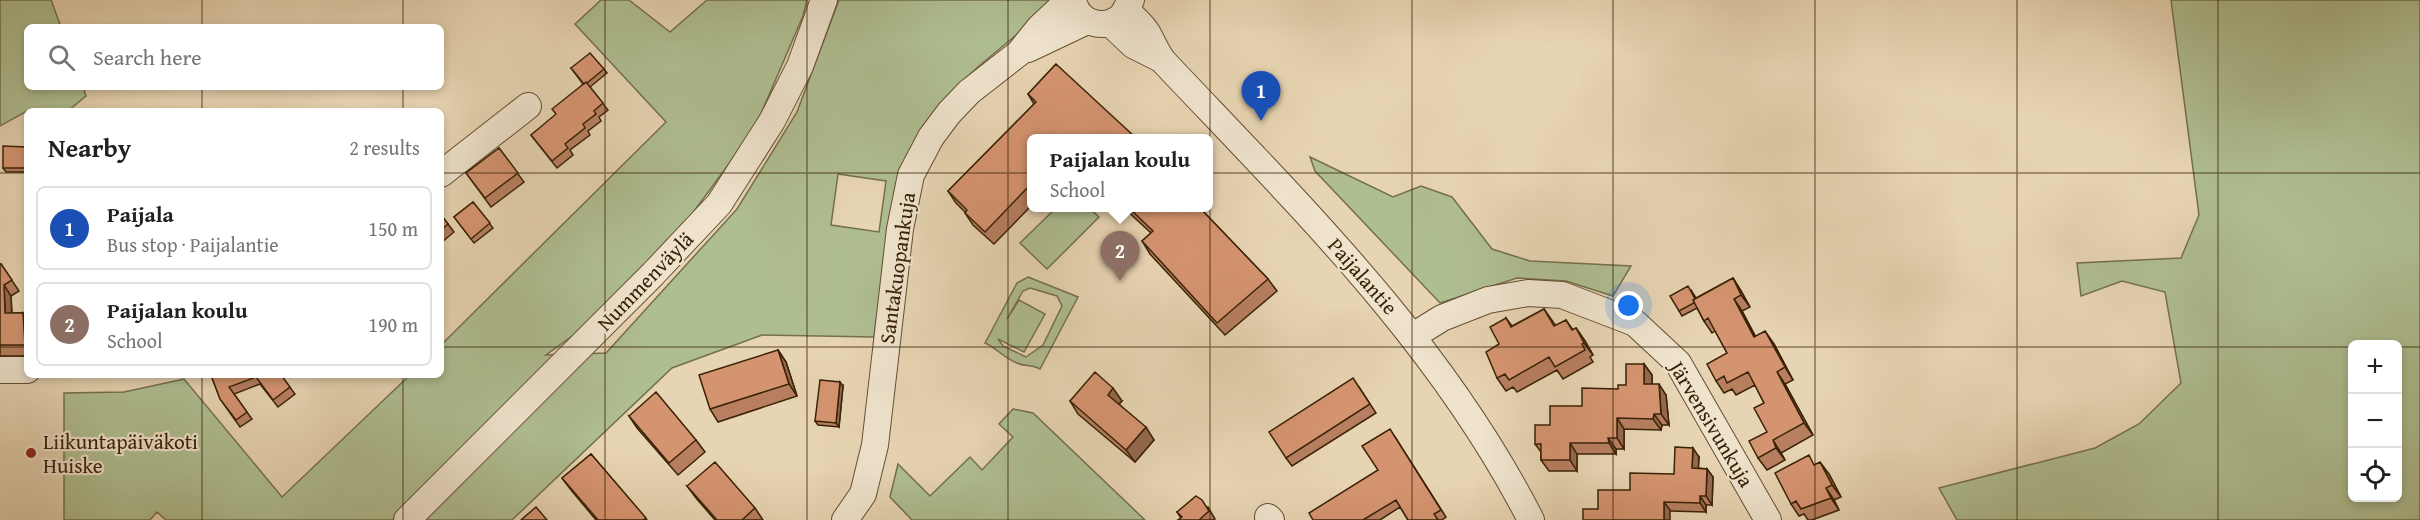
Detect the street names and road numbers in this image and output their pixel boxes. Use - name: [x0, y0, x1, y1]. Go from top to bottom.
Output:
- street label: Santakuopankuja: [871, 190, 923, 346]
- street label: Nummenväylä: [589, 224, 701, 338]
- street label: Paijalantie: [1321, 231, 1405, 322]
- street label: Järvensivunkuja: [1661, 352, 1762, 493]

